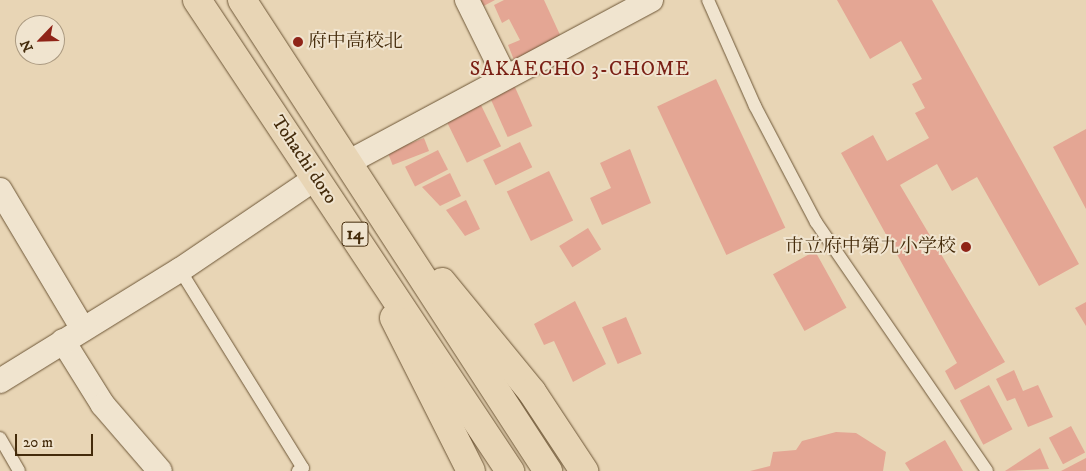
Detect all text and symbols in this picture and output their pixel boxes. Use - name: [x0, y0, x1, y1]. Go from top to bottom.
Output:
- north arrow: [15, 15, 65, 65]
- place label: 府中高校北: [308, 31, 403, 53]
- marker: 府中高校北: [292, 36, 304, 48]
- text: N: [17, 37, 38, 55]
- district label: SAKAECHO 3-CHOME: [468, 57, 692, 81]
- street label: Tohachi doro: [266, 111, 342, 209]
- road number: 14: [341, 218, 369, 250]
- place label: 市立府中第九小学校: [785, 236, 956, 258]
- marker: 市立府中第九小学校: [960, 241, 972, 253]
- scale bar: [18, 424, 95, 456]
- text: 20 m: [23, 433, 53, 452]

